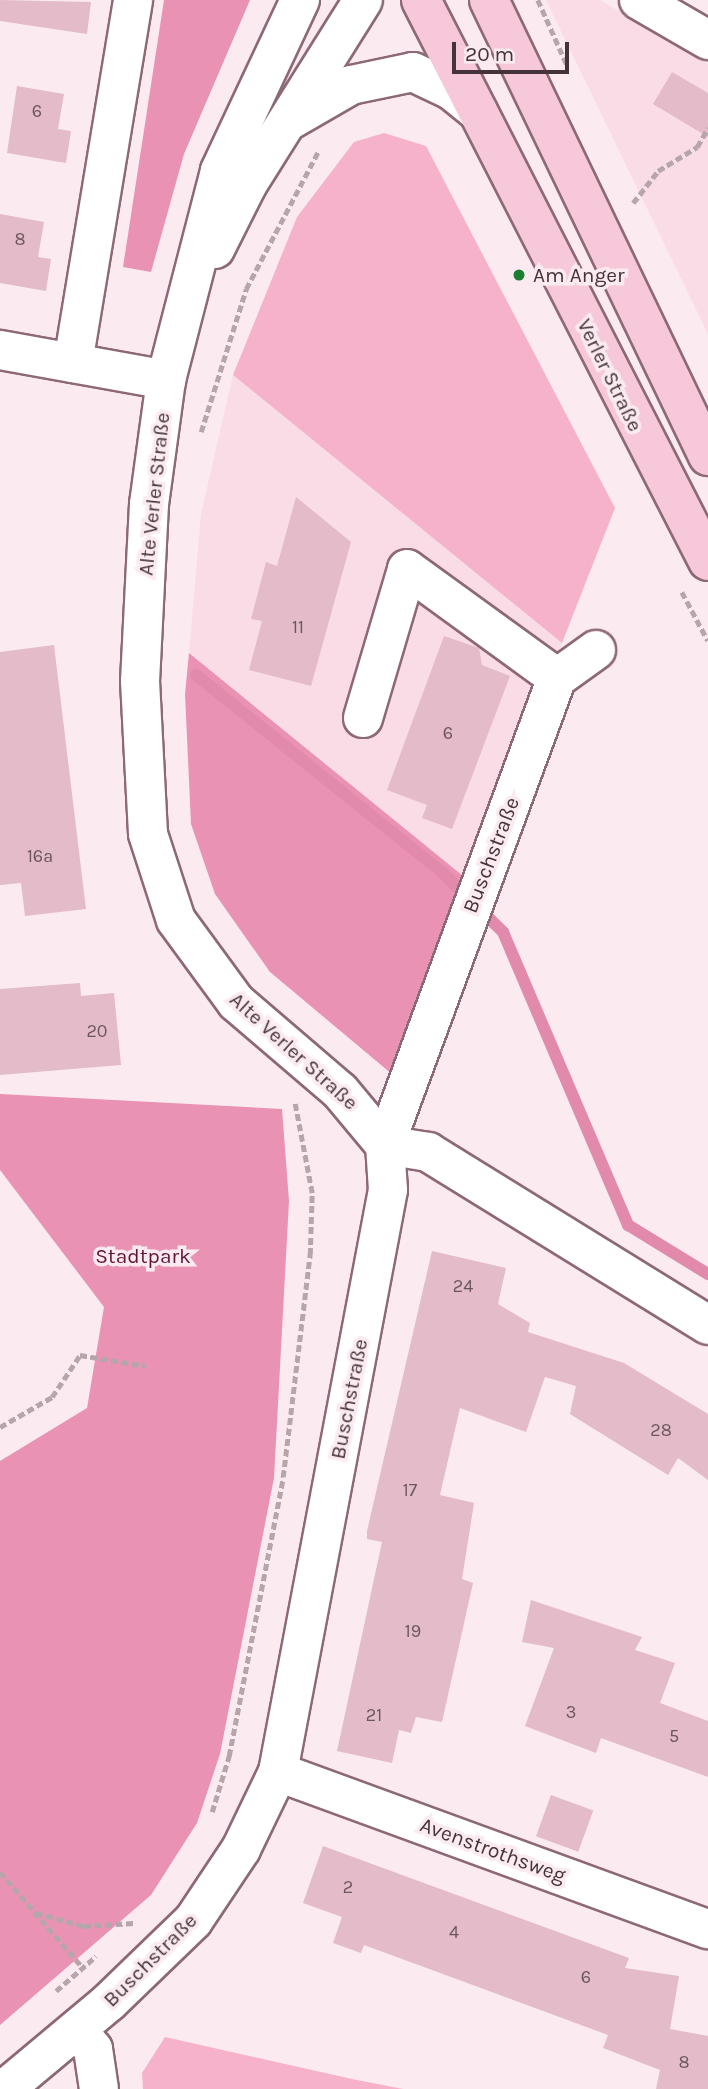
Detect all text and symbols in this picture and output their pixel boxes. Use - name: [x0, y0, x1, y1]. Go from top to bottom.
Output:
- scale bar: [456, 28, 573, 72]
- text: 20 m: [465, 42, 514, 66]
- house number: 6: [32, 100, 42, 122]
- house number: 8: [14, 228, 26, 250]
- place label: Am Anger: [533, 262, 625, 288]
- marker: Am Anger: [511, 267, 527, 283]
- street label: Verler Straße: [572, 315, 648, 435]
- street label: Alte Verler Straße: [133, 411, 175, 577]
- house number: 11: [292, 616, 304, 638]
- house number: 6: [443, 722, 453, 744]
- street label: Buschstraße: [457, 794, 525, 916]
- house number: 16a: [27, 845, 53, 867]
- street label: Alte Verler Straße: [225, 987, 363, 1115]
- house number: 20: [86, 1020, 108, 1042]
- park label: Stadtpark: [95, 1243, 191, 1269]
- house number: 24: [453, 1275, 473, 1297]
- street label: Buschstraße: [325, 1337, 373, 1461]
- house number: 28: [650, 1419, 672, 1441]
- house number: 17: [403, 1479, 417, 1501]
- house number: 19: [405, 1620, 421, 1642]
- house number: 3: [566, 1701, 576, 1723]
- house number: 21: [366, 1704, 382, 1726]
- house number: 5: [669, 1725, 679, 1747]
- street label: Avenstrothsweg: [417, 1812, 569, 1888]
- house number: 2: [343, 1876, 353, 1898]
- street label: Buschstraße: [98, 1908, 202, 2012]
- house number: 4: [449, 1921, 459, 1943]
- house number: 6: [581, 1966, 591, 1988]
- house number: 8: [678, 2051, 690, 2073]

